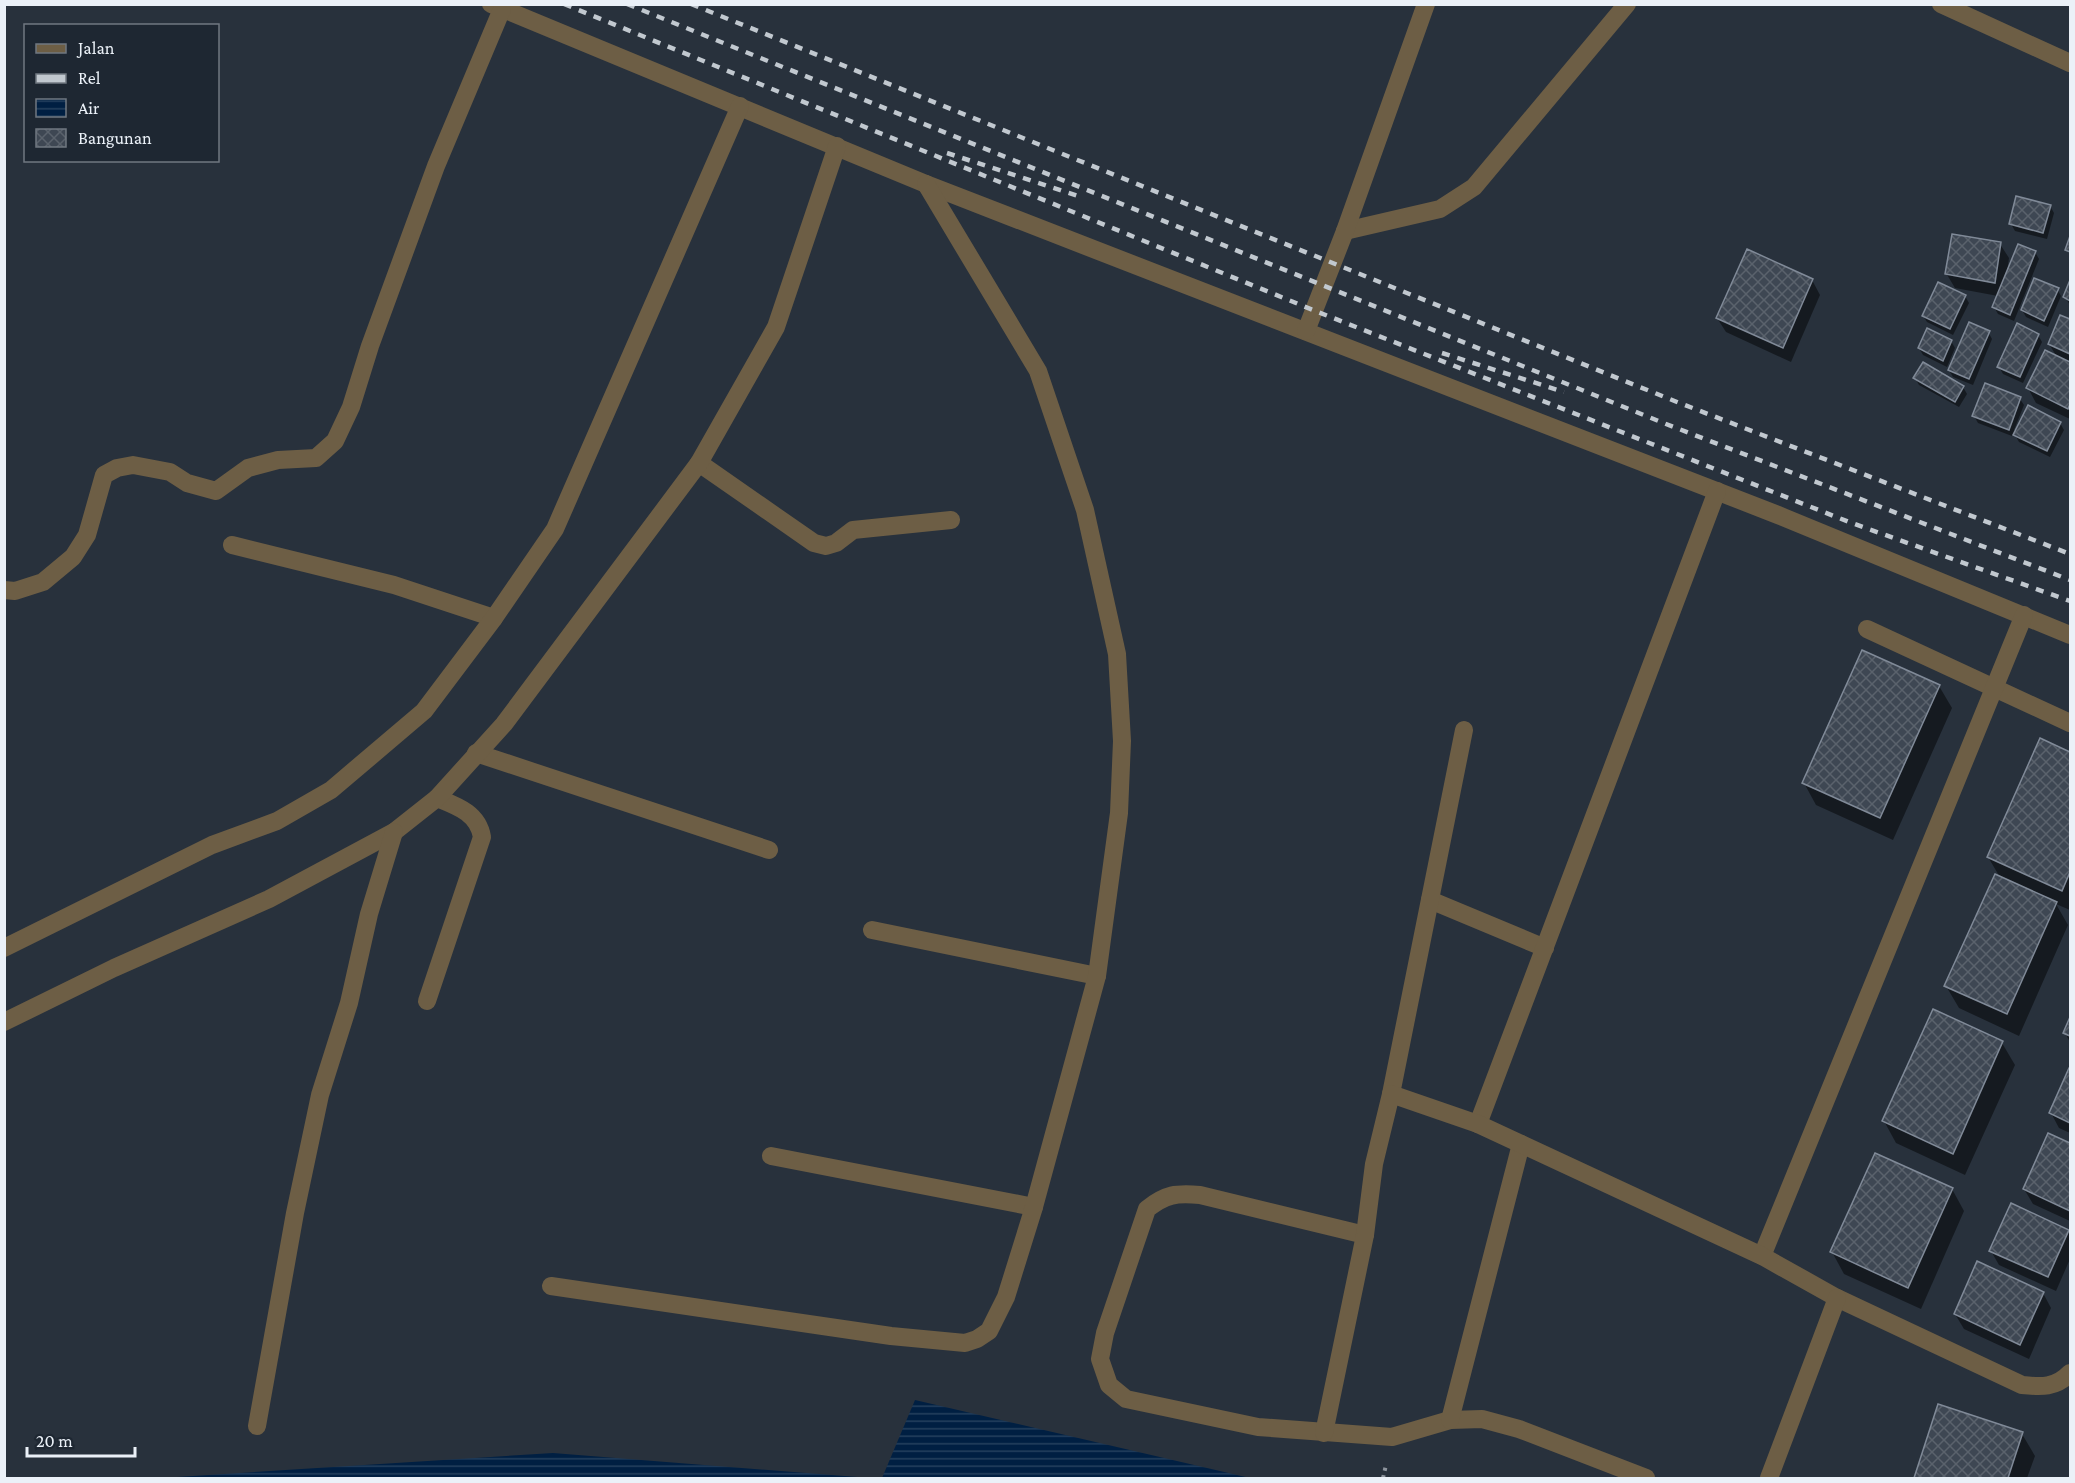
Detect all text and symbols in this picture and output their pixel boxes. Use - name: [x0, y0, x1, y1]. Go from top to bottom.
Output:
- legend: [24, 24, 219, 162]
- text: Jalan: [76, 38, 115, 58]
- text: Rel: [78, 68, 101, 88]
- text: Air: [78, 98, 100, 118]
- text: Bangunan: [78, 128, 152, 148]
- scale bar: [27, 1420, 135, 1458]
- text: 20 m: [36, 1431, 73, 1451]

